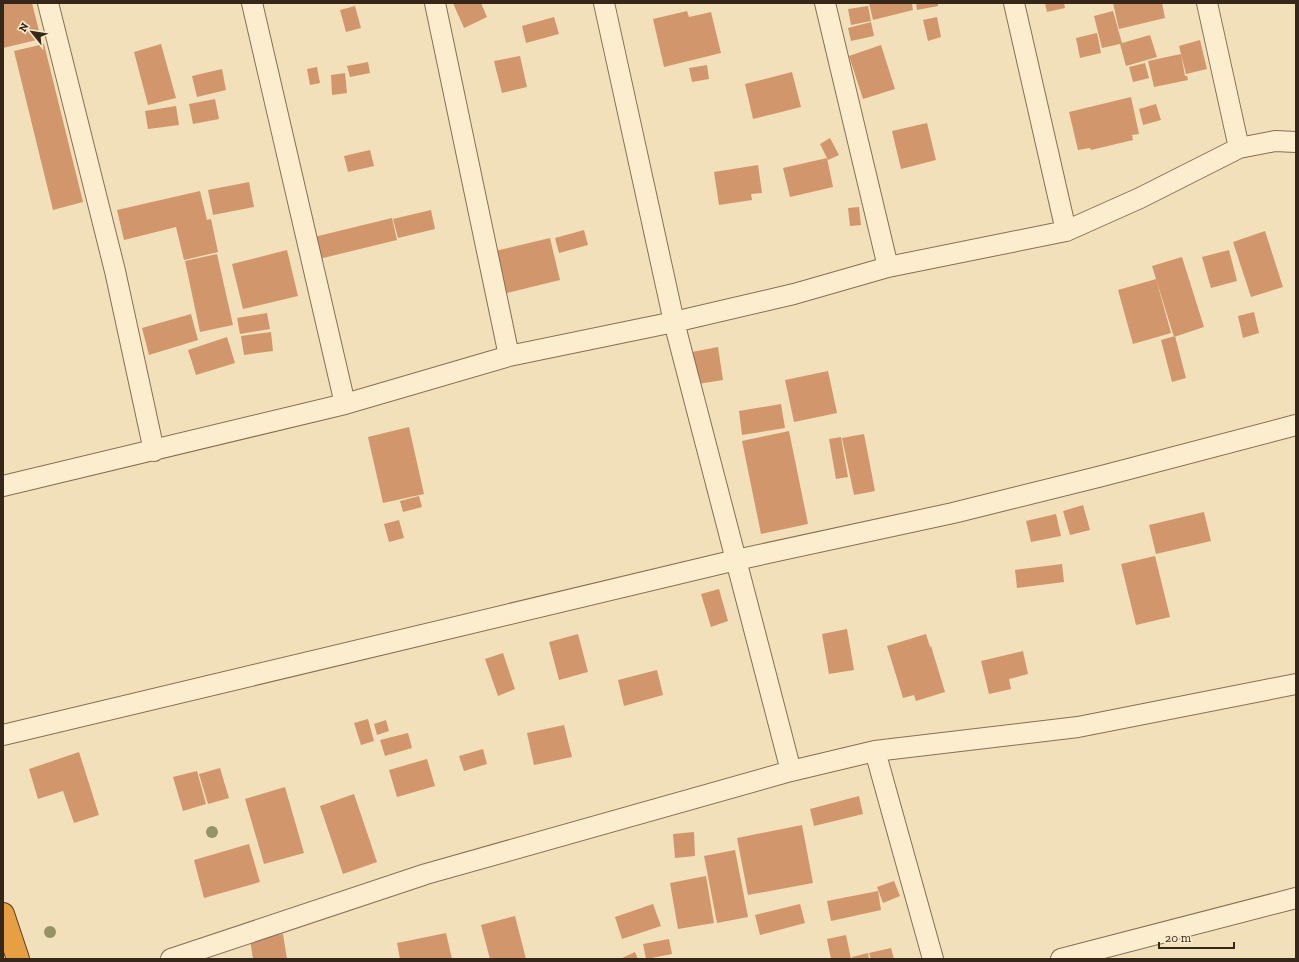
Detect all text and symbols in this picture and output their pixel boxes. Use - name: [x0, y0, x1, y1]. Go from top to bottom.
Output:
- north arrow: [12, 12, 52, 52]
- text: N: [16, 20, 32, 34]
- scale bar: [1159, 924, 1234, 950]
- text: 20 m: [1165, 931, 1192, 945]

